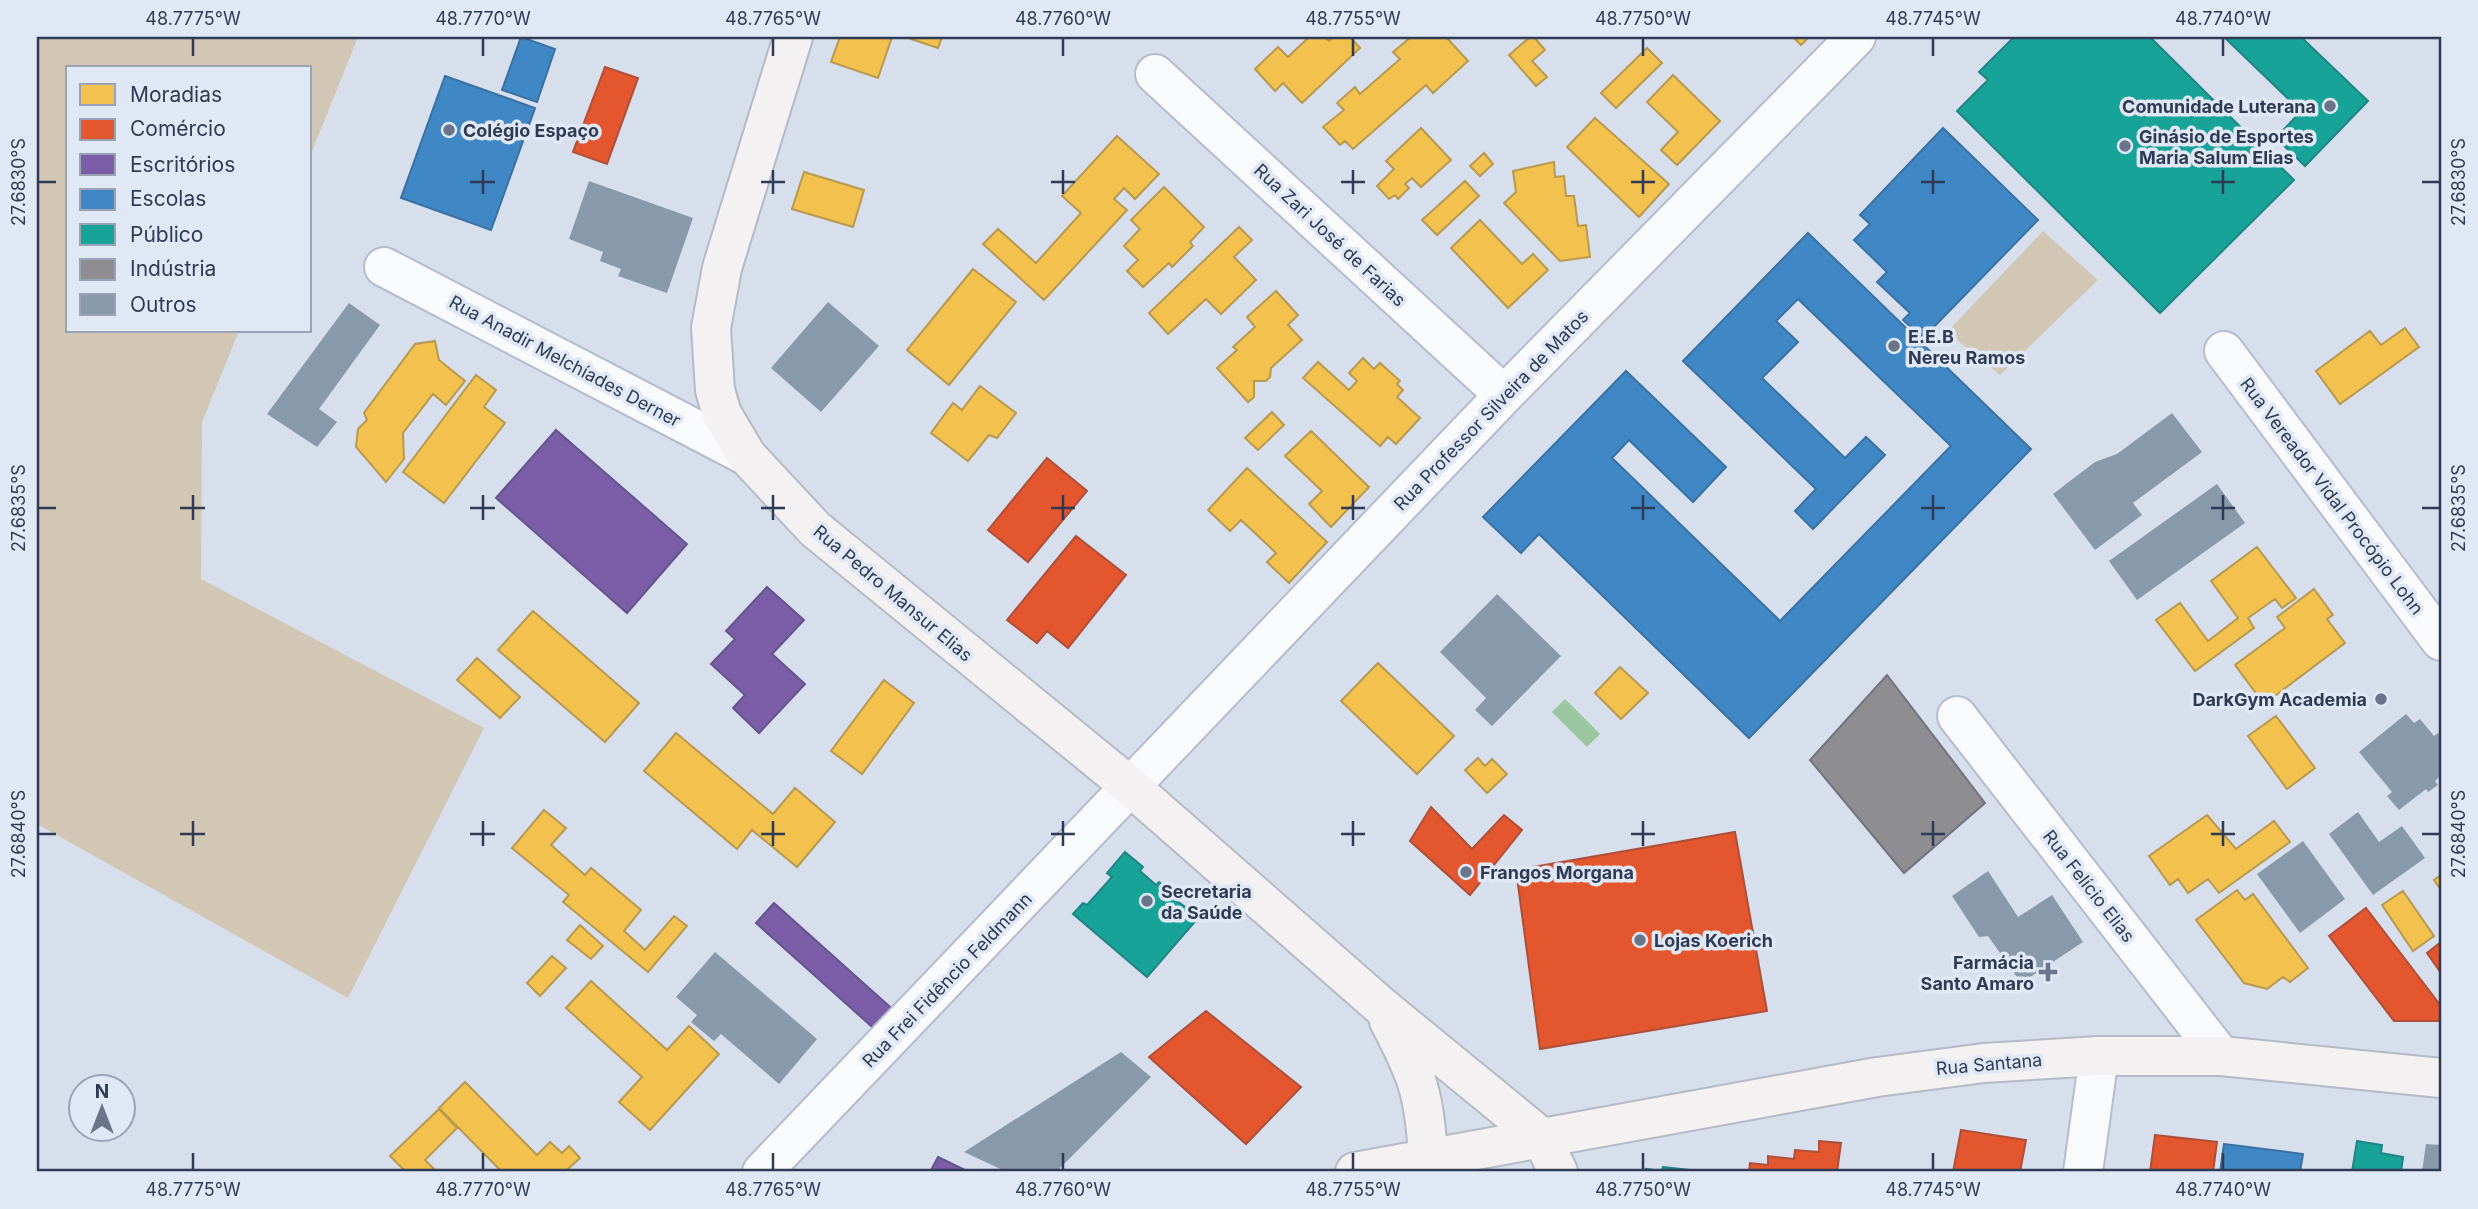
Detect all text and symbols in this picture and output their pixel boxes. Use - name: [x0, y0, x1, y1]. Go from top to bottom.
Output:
- text: 48.7775°W: [145, 8, 241, 29]
- text: 48.7770°W: [435, 8, 531, 29]
- text: 48.7765°W: [725, 8, 821, 29]
- text: 48.7760°W: [1015, 8, 1111, 29]
- text: 48.7755°W: [1305, 8, 1401, 29]
- text: 48.7750°W: [1595, 8, 1691, 29]
- text: 48.7745°W: [1885, 8, 1981, 29]
- text: 48.7740°W: [2175, 8, 2271, 29]
- legend: [66, 66, 312, 332]
- text: Moradias: [130, 82, 222, 107]
- place label: Comunidade Luterana: [2122, 96, 2316, 117]
- marker: Comunidade Luterana: [2322, 98, 2338, 114]
- text: Comércio: [130, 116, 226, 141]
- place label: Colégio Espaço: [463, 120, 599, 141]
- marker: Colégio Espaço: [441, 122, 457, 138]
- place label: Ginásio de Esportes Maria Salum Elias: [2139, 126, 2314, 168]
- text: 27.6830°S: [8, 138, 29, 226]
- marker: Ginásio de Esportes Maria Salum Elias: [2117, 138, 2133, 154]
- text: 27.6830°S: [2448, 138, 2469, 226]
- text: Escritórios: [130, 152, 235, 177]
- street label: Rua Zari José de Farias: [1250, 159, 1410, 311]
- text: Escolas: [130, 186, 206, 211]
- text: Público: [130, 222, 203, 247]
- text: Indústria: [130, 256, 216, 281]
- street label: Rua Anadir Melchíades Derner: [446, 291, 684, 431]
- text: Outros: [130, 292, 197, 317]
- street label: Rua Professor Silveira de Matos: [1390, 305, 1592, 515]
- place label: E.E.B Nereu Ramos: [1908, 326, 2025, 368]
- marker: E.E.B Nereu Ramos: [1886, 338, 1902, 354]
- street label: Rua Vereador Vidal Procópio Lohn: [2236, 373, 2428, 619]
- text: 27.6835°S: [8, 464, 29, 552]
- text: 27.6835°S: [2448, 464, 2469, 552]
- street label: Rua Pedro Mansur Elias: [809, 520, 977, 666]
- place label: DarkGym Academia: [2192, 689, 2367, 710]
- marker: DarkGym Academia: [2373, 691, 2389, 707]
- text: 27.6840°S: [8, 790, 29, 878]
- text: 27.6840°S: [2448, 790, 2469, 878]
- street label: Rua Felício Elias: [2039, 826, 2139, 946]
- place label: Frangos Morgana: [1480, 862, 1634, 883]
- marker: Frangos Morgana: [1458, 864, 1474, 880]
- place label: Secretaria da Saúde: [1161, 881, 1252, 923]
- street label: Rua Frei Fidêncio Feldmann: [858, 888, 1036, 1072]
- marker: Secretaria da Saúde: [1139, 893, 1155, 909]
- place label: Lojas Koerich: [1654, 930, 1773, 951]
- marker: Lojas Koerich: [1632, 932, 1648, 948]
- place label: Farmácia Santo Amaro: [1921, 952, 2034, 994]
- marker: Farmácia Santo Amaro: [2040, 964, 2056, 980]
- street label: Rua Santana: [1935, 1049, 2043, 1079]
- north arrow: [66, 1072, 136, 1142]
- text: N: [95, 1080, 109, 1103]
- text: 48.7775°W: [145, 1179, 241, 1200]
- text: 48.7770°W: [435, 1179, 531, 1200]
- text: 48.7765°W: [725, 1179, 821, 1200]
- text: 48.7760°W: [1015, 1179, 1111, 1200]
- text: 48.7755°W: [1305, 1179, 1401, 1200]
- text: 48.7750°W: [1595, 1179, 1691, 1200]
- text: 48.7745°W: [1885, 1179, 1981, 1200]
- text: 48.7740°W: [2175, 1179, 2271, 1200]

